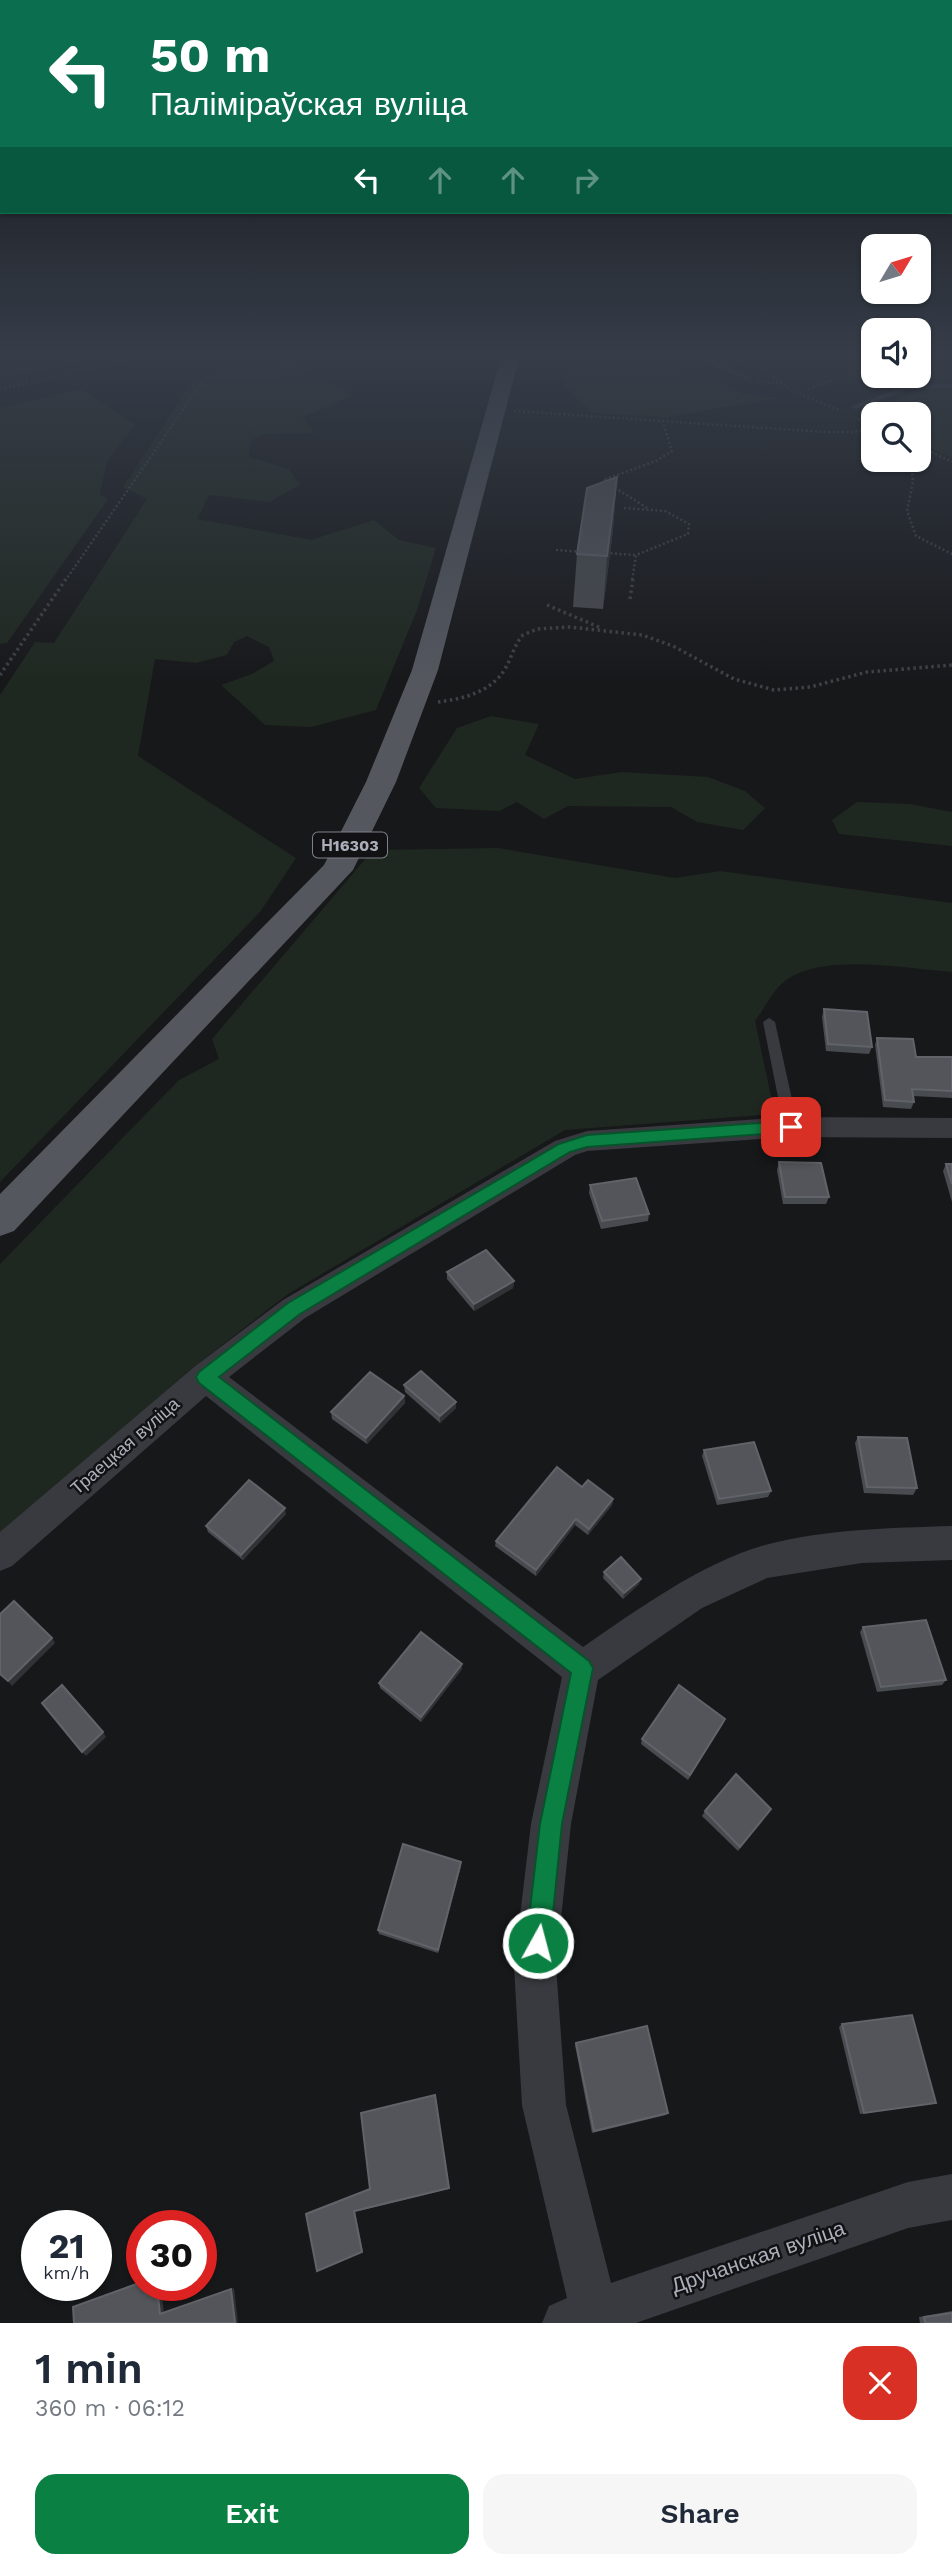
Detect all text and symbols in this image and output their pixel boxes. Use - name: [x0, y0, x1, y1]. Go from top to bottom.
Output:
- text: 50 m: [150, 26, 270, 84]
- icon: left: [35, 28, 126, 119]
- text: Паліміраўская вуліца: [150, 85, 468, 123]
- icon: left: [348, 161, 386, 199]
- icon: ahead: [421, 161, 459, 199]
- icon: ahead: [494, 161, 532, 199]
- icon: right: [567, 161, 605, 199]
- north arrow: [861, 234, 931, 304]
- map controls: [861, 234, 931, 472]
- button: sound: [861, 318, 931, 388]
- button: search: [861, 402, 931, 472]
- road number: Н16303: [313, 832, 387, 858]
- pin: [761, 1097, 821, 1157]
- icon: arrive: [772, 1108, 810, 1146]
- street label: Траецкая вуліца: [66, 1392, 184, 1499]
- position arrow: [501, 1906, 575, 1980]
- speed limit sign: 30: [126, 2210, 217, 2301]
- street label: Дручанская вуліца: [668, 2215, 848, 2298]
- text: 21: [49, 2225, 84, 2267]
- text: km/h: [43, 2262, 90, 2283]
- text: 1 min: [35, 2344, 143, 2393]
- button: close: [843, 2346, 917, 2420]
- text: 360 m · 06:12: [35, 2395, 185, 2422]
- button: Exit: [35, 2474, 469, 2554]
- button: Share: [483, 2474, 917, 2554]

